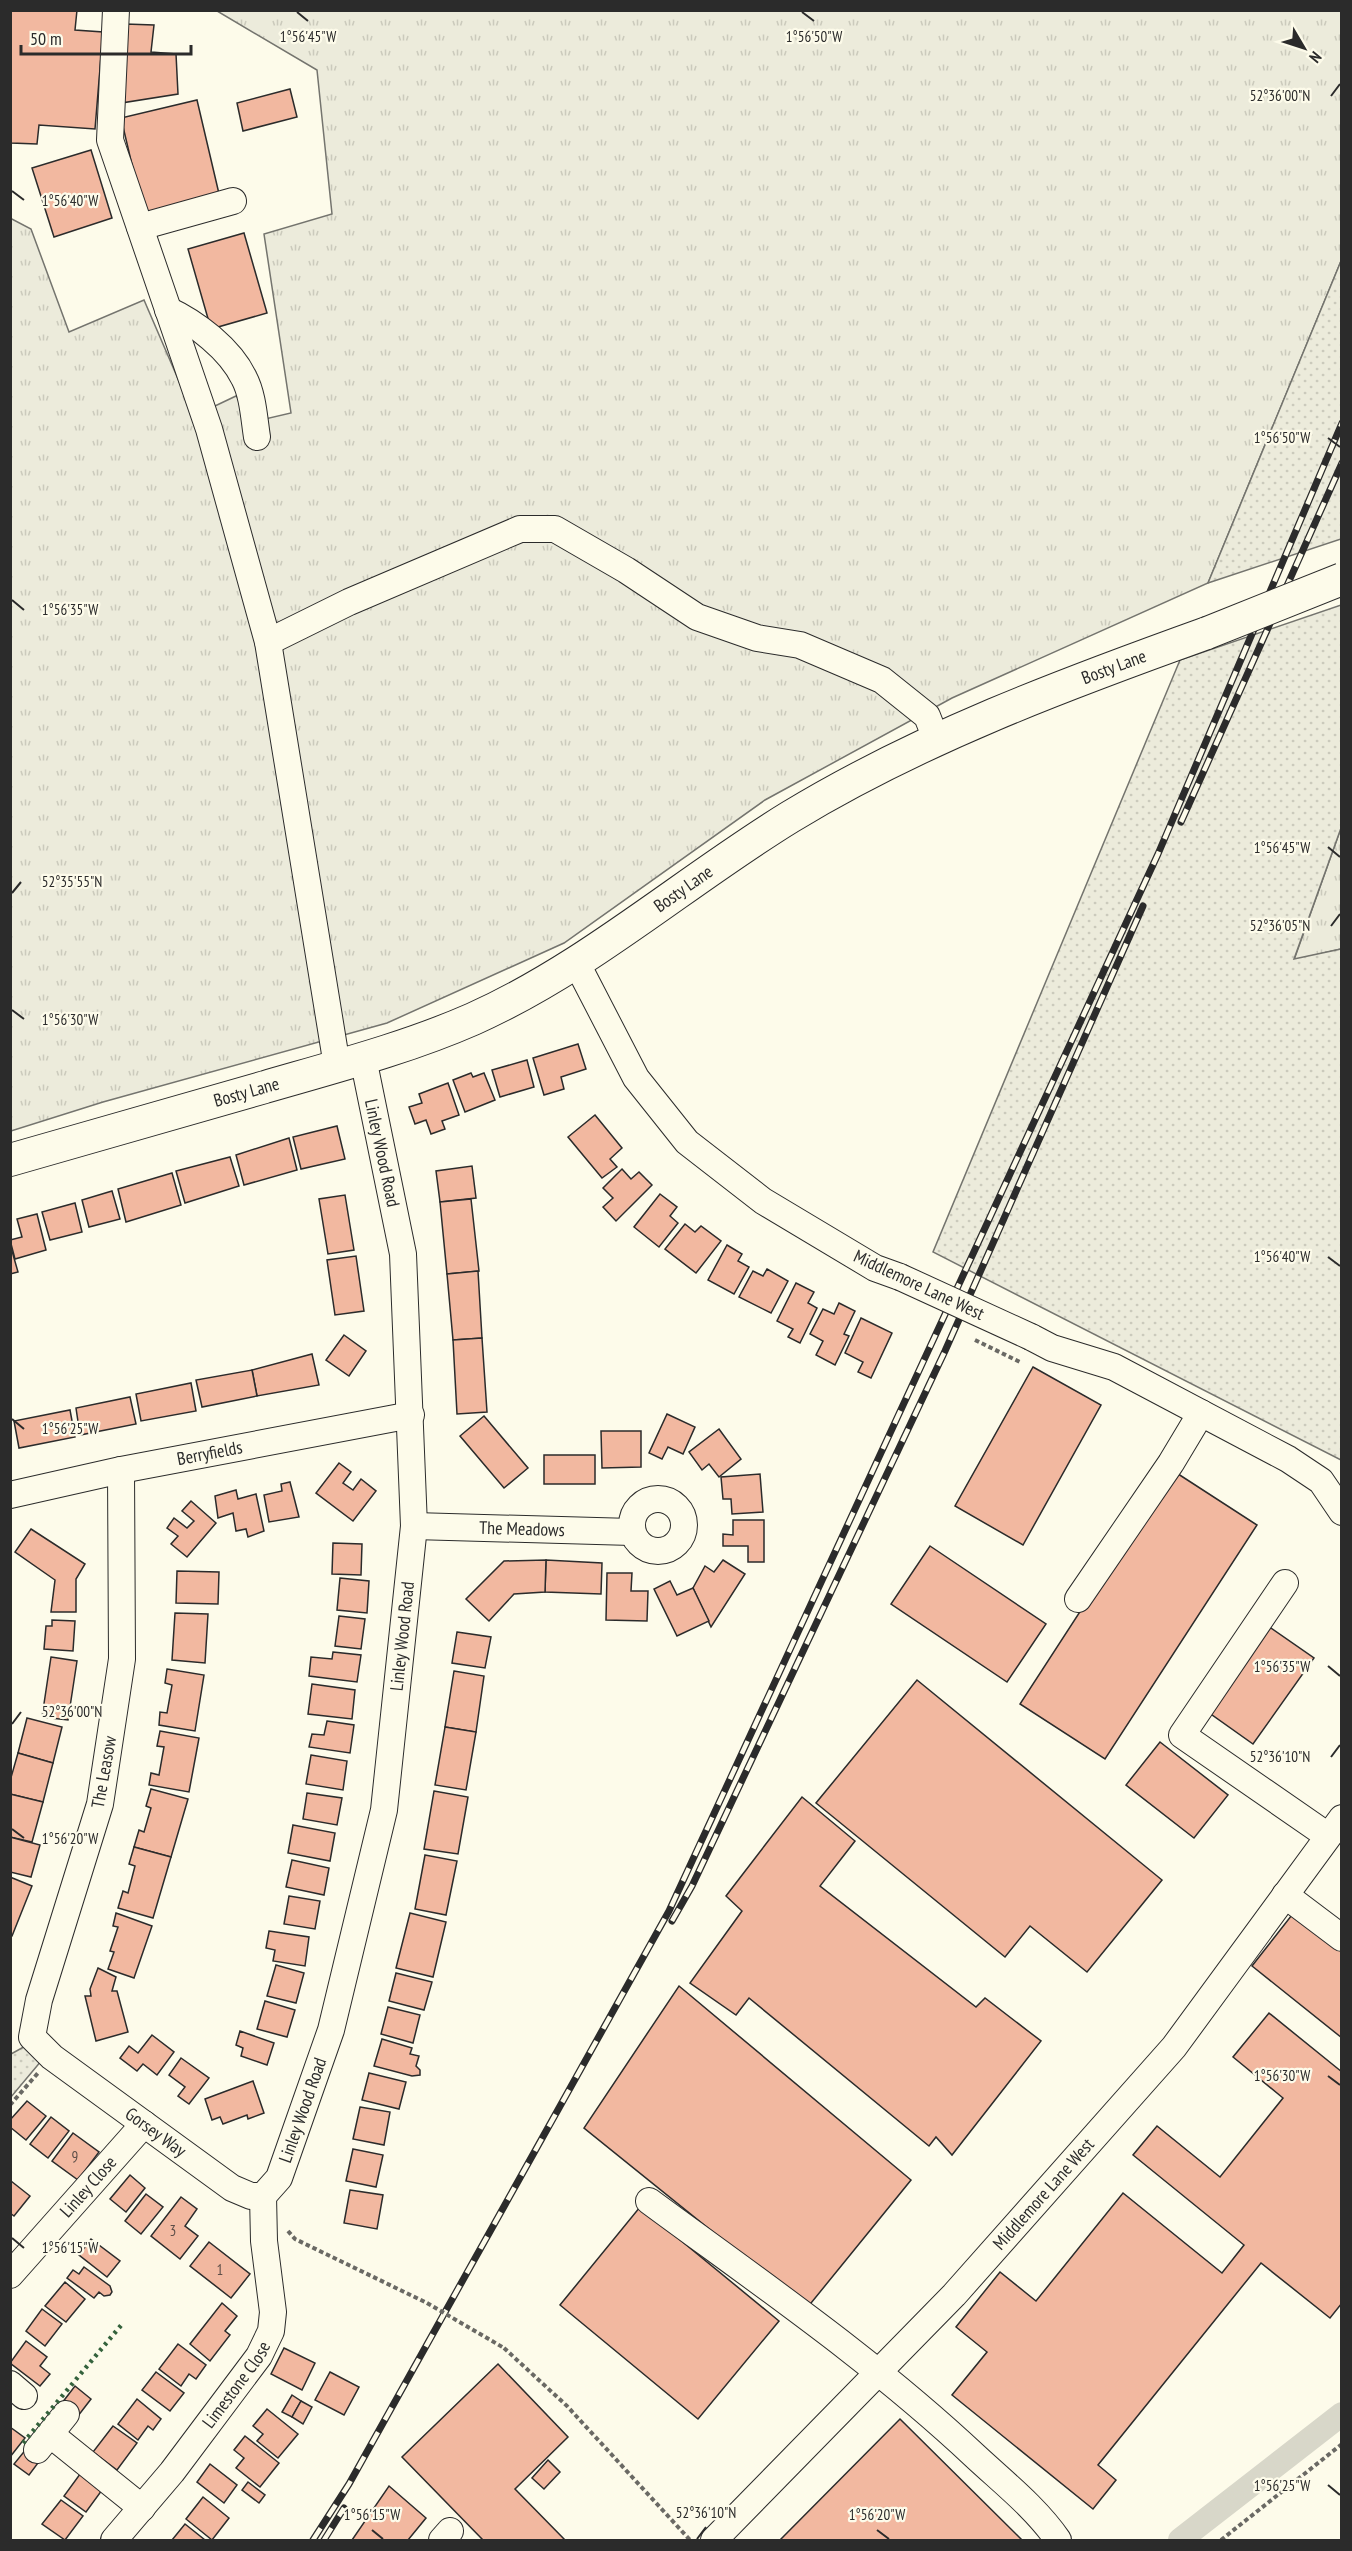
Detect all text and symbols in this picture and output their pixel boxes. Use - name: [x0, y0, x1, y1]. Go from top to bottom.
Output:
- scale bar: [21, 18, 190, 56]
- north arrow: [1274, 18, 1334, 78]
- text: 50 m: [30, 27, 62, 50]
- text: 1°56'45"W: [280, 27, 336, 46]
- text: 1°56'50"W: [786, 27, 842, 46]
- text: N: [1305, 48, 1326, 67]
- text: 52°36'00"N: [1250, 86, 1310, 105]
- text: 1°56'40"W: [42, 191, 98, 210]
- text: 1°56'50"W: [1254, 428, 1310, 447]
- text: 1°56'35"W: [42, 600, 98, 619]
- street label: Bosty Lane: [1078, 644, 1149, 689]
- text: 1°56'45"W: [1254, 838, 1310, 857]
- street label: Bosty Lane: [649, 860, 717, 917]
- text: 52°35'55"N: [42, 872, 102, 891]
- text: 52°36'05"N: [1250, 916, 1310, 935]
- text: 1°56'30"W: [42, 1010, 98, 1029]
- street label: Bosty Lane: [211, 1072, 282, 1112]
- street label: Linley Wood Road: [360, 1097, 405, 1209]
- street label: Middlemore Lane West: [850, 1244, 988, 1325]
- text: 1°56'40"W: [1254, 1247, 1310, 1266]
- text: 1°56'25"W: [42, 1419, 98, 1438]
- street label: Berryfields: [175, 1435, 244, 1470]
- street label: The Meadows: [479, 1516, 565, 1541]
- street label: Linley Wood Road: [385, 1580, 419, 1692]
- text: 1°56'35"W: [1254, 1657, 1310, 1676]
- text: 52°36'00"N: [42, 1702, 102, 1721]
- street label: The Leasow: [86, 1734, 121, 1810]
- text: 52°36'10"N: [1250, 1747, 1310, 1766]
- text: 1°56'20"W: [42, 1829, 98, 1848]
- street label: Linley Wood Road: [273, 2054, 331, 2166]
- text: 1°56'30"W: [1254, 2066, 1310, 2085]
- street label: Gorsey Way: [121, 2102, 191, 2162]
- street label: Middlemore Lane West: [988, 2133, 1099, 2254]
- house number: 9: [72, 2147, 78, 2166]
- street label: Linley Close: [55, 2151, 121, 2222]
- house number: 3: [170, 2221, 176, 2240]
- text: 1°56'15"W: [42, 2238, 98, 2257]
- house number: 1: [217, 2260, 223, 2279]
- street label: Limestone Close: [197, 2338, 275, 2433]
- text: 1°56'25"W: [1254, 2476, 1310, 2495]
- text: 52°36'10"N: [676, 2503, 736, 2522]
- text: 1°56'15"W: [344, 2505, 400, 2524]
- text: 1°56'20"W: [849, 2505, 905, 2524]

